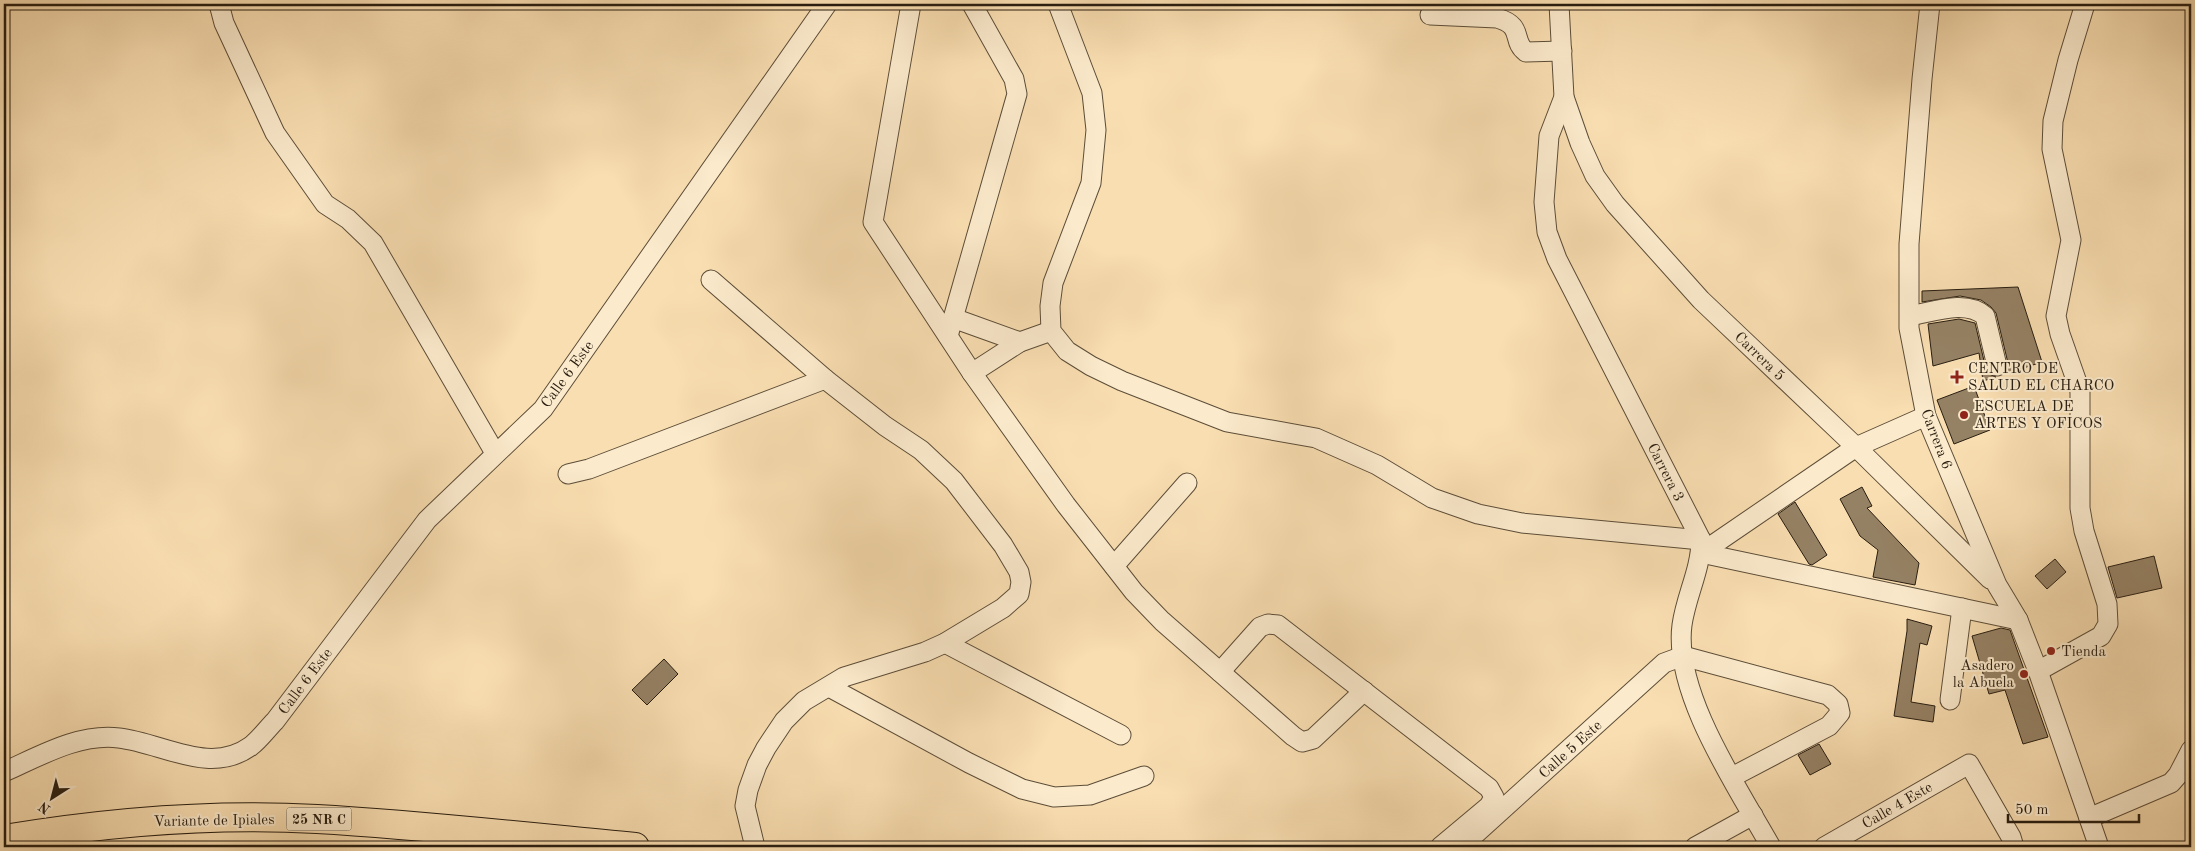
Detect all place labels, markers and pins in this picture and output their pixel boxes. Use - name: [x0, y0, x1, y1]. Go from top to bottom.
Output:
- place label: CENTRO DE SALUD EL CHARCO: [1968, 362, 2114, 394]
- marker: CENTRO DE SALUD EL CHARCO: [1950, 370, 1964, 384]
- place label: ESCUELA DE ARTES Y OFICOS: [1974, 400, 2102, 432]
- marker: ESCUELA DE ARTES Y OFICOS: [1958, 409, 1970, 421]
- marker: Tienda: [2045, 645, 2057, 657]
- place label: Tienda: [2061, 645, 2107, 660]
- place label: Asadero la Abuela: [1953, 659, 2015, 691]
- marker: Asadero la Abuela: [2018, 668, 2030, 680]

